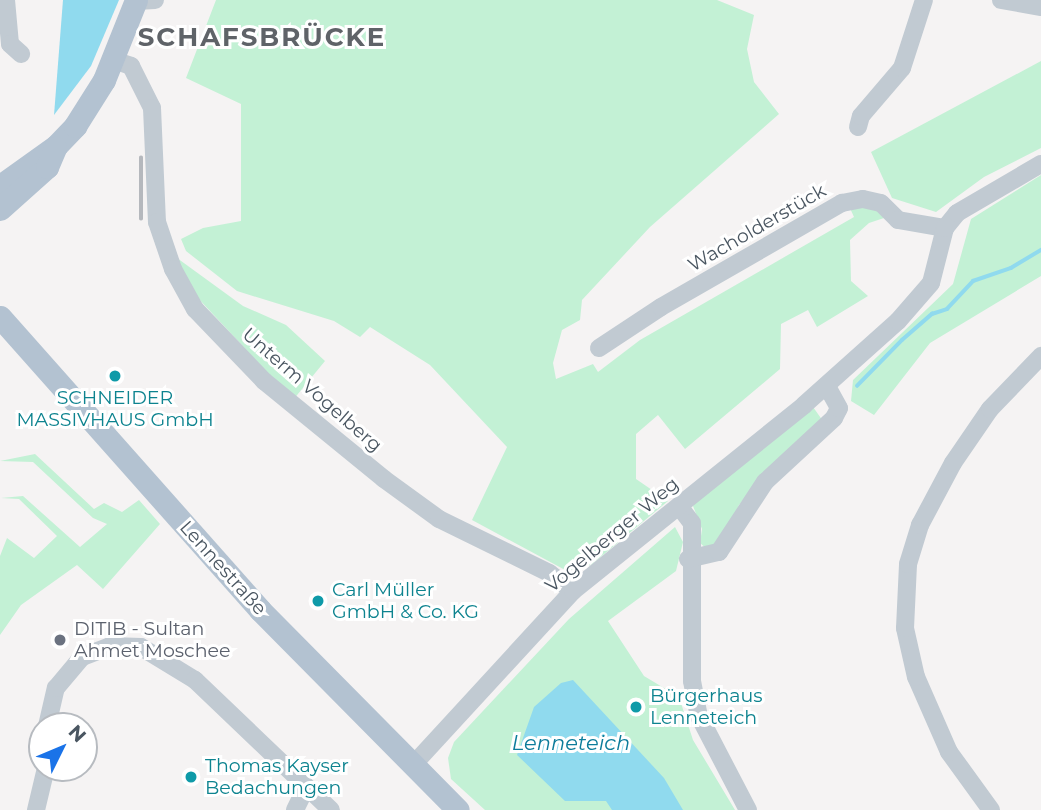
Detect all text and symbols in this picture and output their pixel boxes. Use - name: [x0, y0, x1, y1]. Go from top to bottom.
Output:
- district label: SCHAFSBRÜCKE: [139, 22, 385, 54]
- street label: Wacholderstück: [684, 179, 830, 277]
- street label: Unterm Vogelberg: [237, 323, 387, 457]
- marker: SCHNEIDER MASSIVHAUS GmbH: [107, 368, 123, 384]
- place label: SCHNEIDER MASSIVHAUS GmbH: [16, 387, 214, 431]
- street label: Vogelberger Weg: [541, 473, 683, 597]
- street label: Lennestraße: [175, 516, 271, 620]
- place label: Carl Müller GmbH & Co. KG: [332, 579, 479, 623]
- marker: Carl Müller GmbH & Co. KG: [310, 593, 326, 609]
- place label: DITIB - Sultan Ahmet Moschee: [74, 618, 230, 662]
- marker: DITIB - Sultan Ahmet Moschee: [52, 632, 68, 648]
- place label: Bürgerhaus Lenneteich: [650, 685, 763, 729]
- marker: Bürgerhaus Lenneteich: [628, 699, 644, 715]
- north arrow: [28, 712, 98, 782]
- text: N: [64, 720, 91, 747]
- water label: Lenneteich: [512, 730, 630, 756]
- place label: Thomas Kayser Bedachungen: [205, 755, 349, 799]
- marker: Thomas Kayser Bedachungen: [183, 769, 199, 785]

